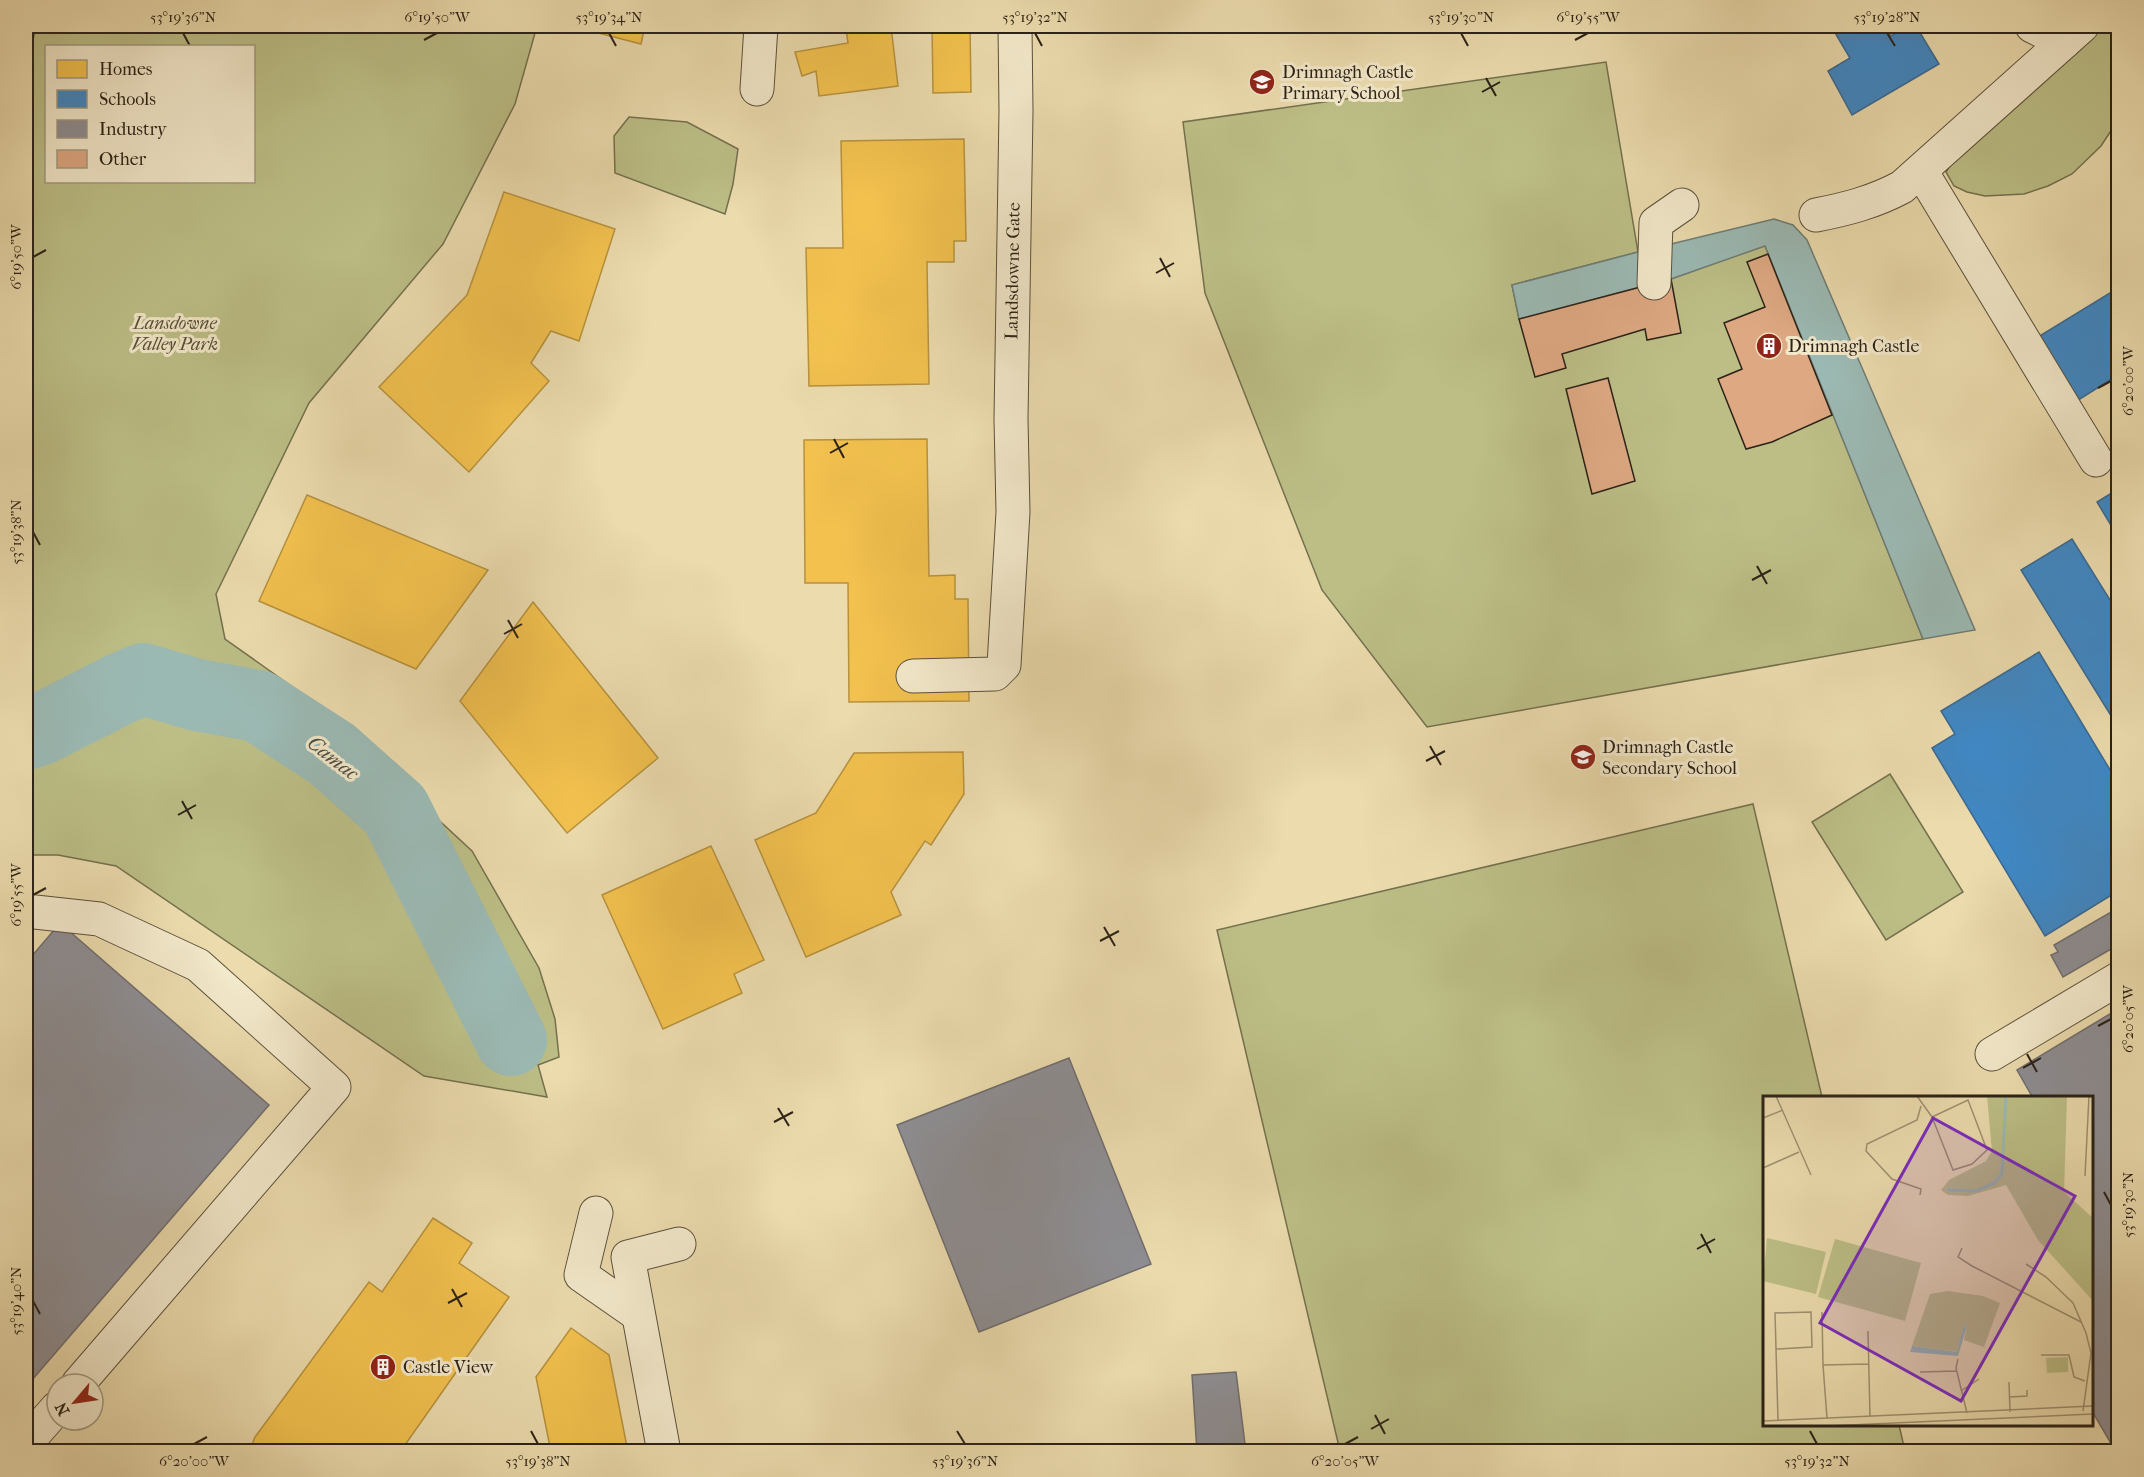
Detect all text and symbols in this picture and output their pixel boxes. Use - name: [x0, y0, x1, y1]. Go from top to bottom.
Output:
- text: 53°19'36"N: [150, 8, 217, 26]
- text: 6°19'50"W: [404, 8, 471, 26]
- text: 53°19'34"N: [576, 8, 643, 26]
- text: 53°19'32"N: [1002, 8, 1068, 26]
- text: 53°19'30"N: [1428, 8, 1495, 26]
- text: 6°19'55"W: [1556, 8, 1621, 26]
- text: 53°19'28"N: [1853, 8, 1921, 26]
- legend: [45, 45, 255, 183]
- text: Homes: [99, 59, 153, 80]
- place label: Drimnagh Castle Primary School: [1282, 62, 1413, 104]
- school or university icon: Drimnagh Castle Primary School: [1247, 67, 1277, 97]
- text: Schools: [99, 89, 156, 110]
- text: Industry: [99, 119, 168, 140]
- text: Other: [99, 149, 147, 170]
- street label: Landsdowne Gate: [1001, 202, 1025, 340]
- text: 6°19'50"W: [7, 223, 25, 290]
- park label: Lansdowne Valley Park: [131, 313, 218, 355]
- building icon: Drimnagh Castle: [1754, 331, 1784, 361]
- place label: Drimnagh Castle: [1788, 336, 1919, 357]
- text: 6°20'00"W: [2119, 345, 2137, 416]
- text: 53°19'38"N: [7, 499, 25, 565]
- water label: Camac: [303, 731, 363, 785]
- place label: Drimnagh Castle Secondary School: [1602, 737, 1737, 779]
- school or university icon: Drimnagh Castle Secondary School: [1568, 742, 1598, 772]
- text: 6°19'55"W: [7, 862, 25, 927]
- text: 6°20'05"W: [2119, 984, 2137, 1053]
- inset map: [1763, 1096, 2093, 1426]
- text: 53°19'30"N: [2119, 1171, 2137, 1238]
- text: 53°19'40"N: [7, 1266, 25, 1335]
- building icon: Castle View: [368, 1352, 398, 1382]
- place label: Castle View: [403, 1357, 494, 1378]
- north arrow: [45, 1372, 105, 1432]
- text: N: [51, 1398, 74, 1419]
- text: 6°20'00"W: [159, 1452, 230, 1470]
- text: 53°19'38"N: [505, 1452, 571, 1470]
- text: 53°19'36"N: [932, 1452, 999, 1470]
- text: 6°20'05"W: [1311, 1452, 1380, 1470]
- text: 53°19'32"N: [1784, 1452, 1850, 1470]

